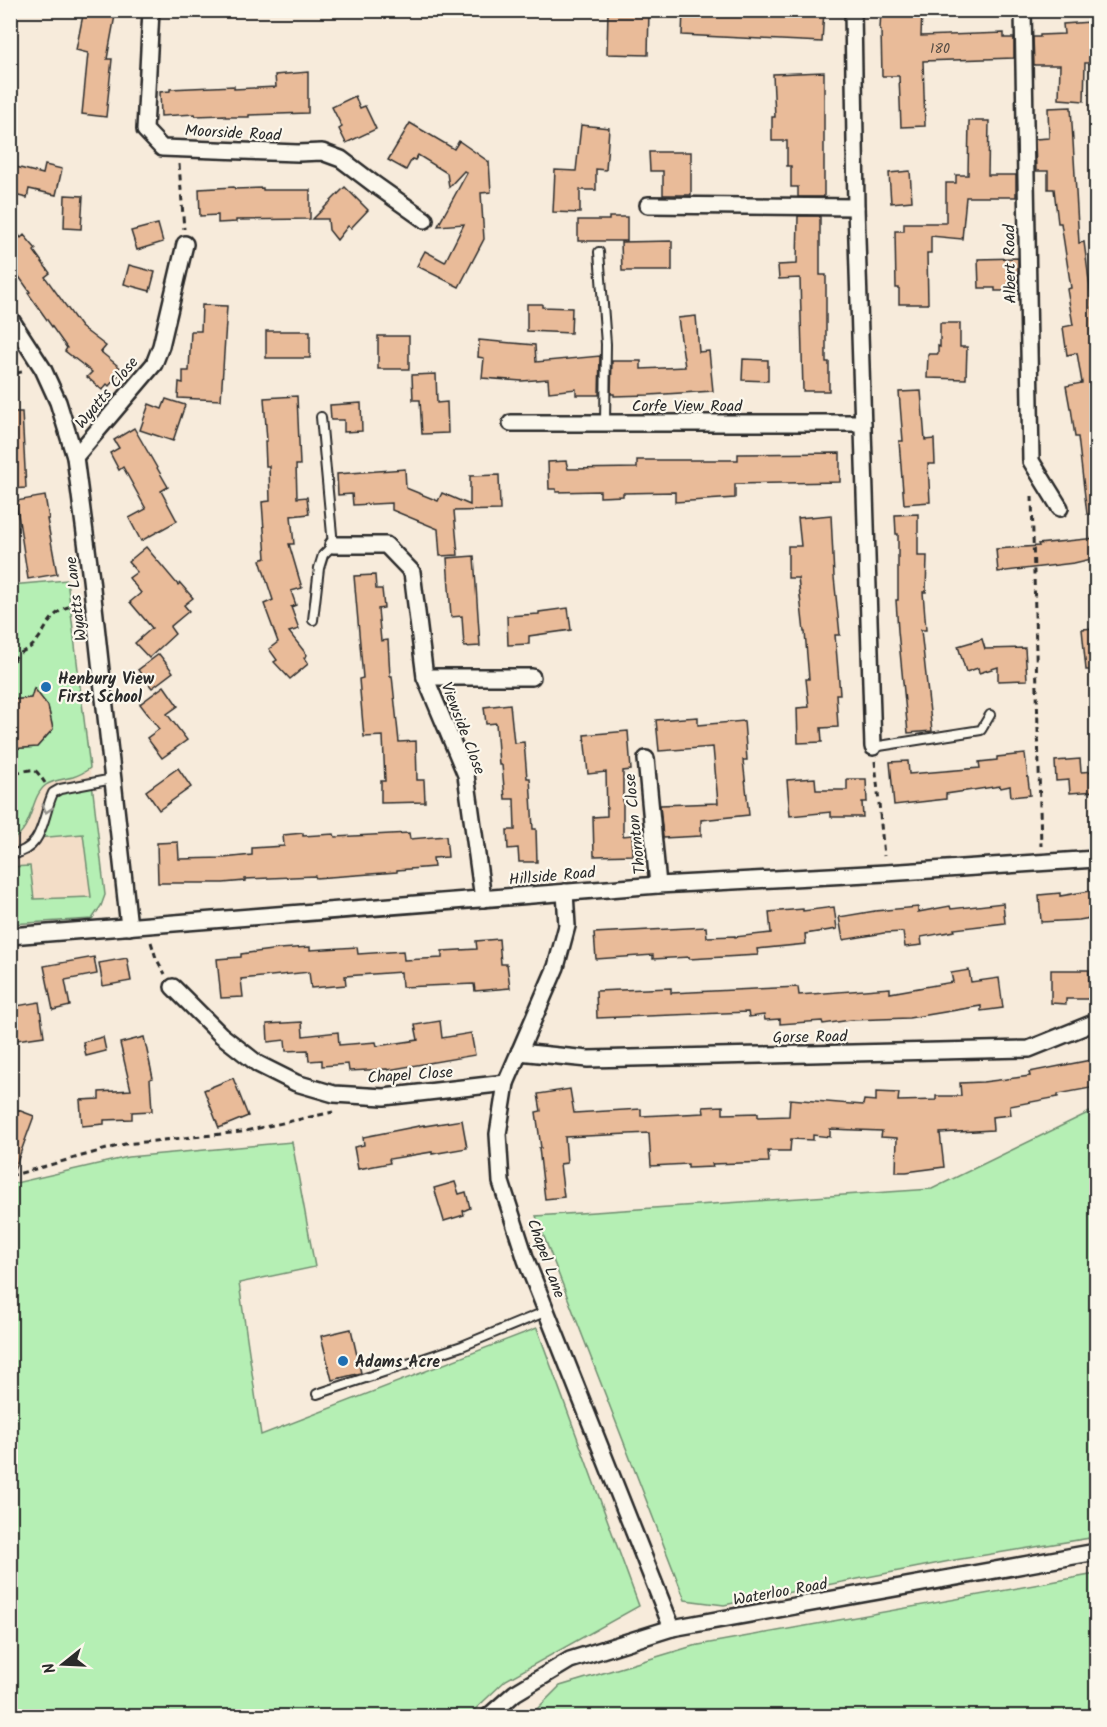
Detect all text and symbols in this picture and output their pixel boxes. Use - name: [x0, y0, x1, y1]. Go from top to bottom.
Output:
- house number: 180: [930, 38, 950, 60]
- street label: Moorside Road: [184, 118, 283, 149]
- street label: Albert Road: [997, 223, 1024, 304]
- street label: Wyatts Close: [69, 351, 145, 435]
- street label: Corfe View Road: [632, 394, 743, 419]
- street label: Wyatts Lane: [59, 555, 94, 643]
- place label: Henbury View First School: [58, 667, 155, 710]
- street label: Viewside Close: [433, 679, 492, 778]
- marker: Henbury View First School: [39, 680, 53, 694]
- street label: Thornton Close: [618, 772, 653, 876]
- one-way arrow: [42, 803, 54, 814]
- street label: Hillside Road: [508, 860, 597, 893]
- street label: Gorse Road: [772, 1024, 849, 1051]
- street label: Chapel Close: [367, 1060, 454, 1091]
- street label: Chapel Lane: [520, 1215, 572, 1302]
- place label: Adams Acre: [355, 1350, 440, 1375]
- marker: Adams Acre: [336, 1354, 350, 1368]
- street label: Waterloo Road: [731, 1572, 831, 1613]
- north arrow: [33, 1634, 93, 1694]
- text: N: [37, 1660, 64, 1677]

